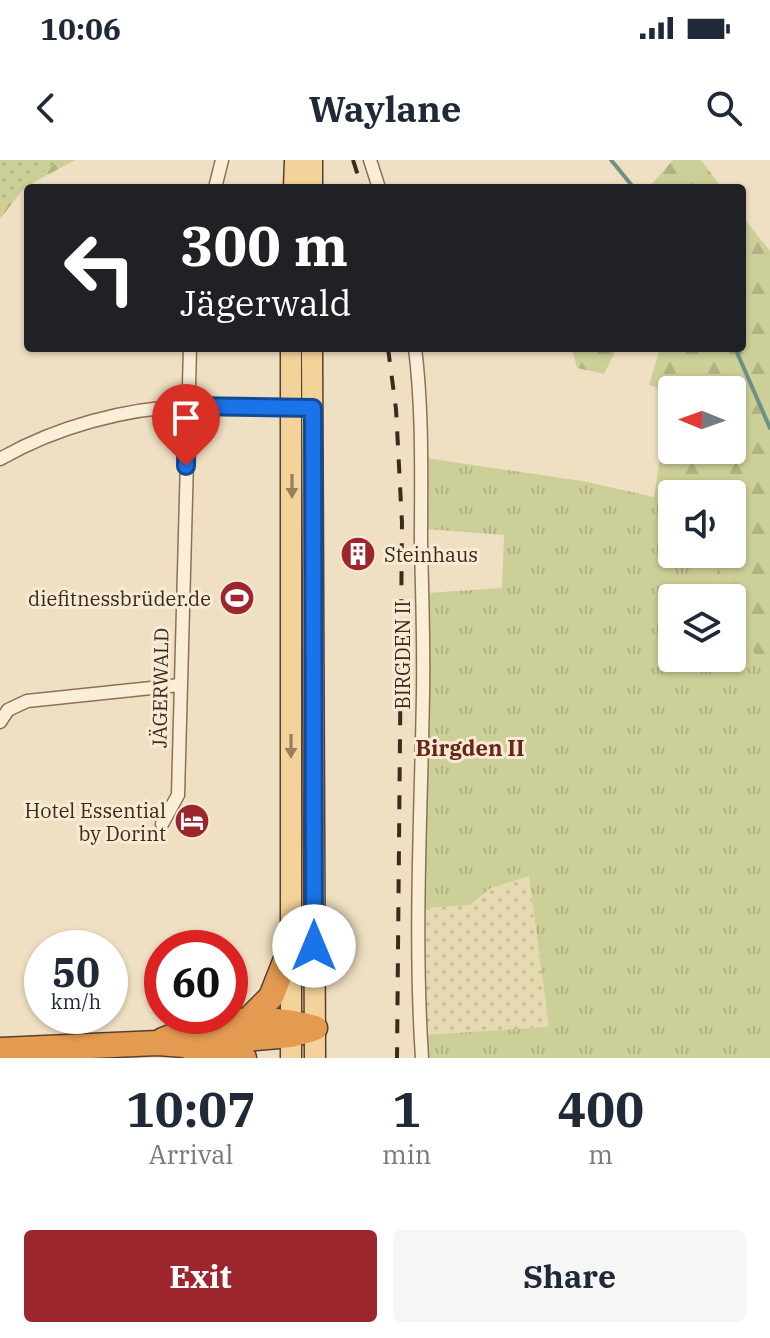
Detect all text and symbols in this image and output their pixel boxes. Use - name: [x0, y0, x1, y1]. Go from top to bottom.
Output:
- text: 10:06: [40, 9, 121, 48]
- text: Waylane: [309, 85, 461, 132]
- icon: back: [24, 86, 68, 130]
- icon: search: [702, 86, 746, 130]
- text: 300 m: [180, 209, 348, 281]
- icon: left: [48, 216, 152, 320]
- text: Jägerwald: [180, 279, 351, 326]
- north arrow: [658, 376, 746, 464]
- map controls: [658, 376, 746, 672]
- pin: [152, 384, 220, 466]
- icon: arrive: [164, 396, 208, 440]
- one-way arrow: [286, 474, 298, 499]
- button: sound: [658, 480, 746, 568]
- building icon: Steinhaus: [339, 535, 377, 573]
- place label: Steinhaus: [384, 541, 478, 568]
- sports icon: diefitnessbrüder.de: [218, 579, 256, 617]
- button: layers: [658, 584, 746, 672]
- place label: diefitnessbrüder.de: [28, 585, 211, 612]
- street label: BIRGDEN II: [389, 601, 416, 709]
- street label: JÄGERWALD: [145, 628, 175, 748]
- district label: Birgden II: [416, 733, 524, 762]
- one-way arrow: [285, 734, 297, 759]
- place label: Hotel Essential by Dorint: [25, 797, 166, 847]
- hotel icon: Hotel Essential by Dorint: [173, 802, 211, 840]
- position arrow: [272, 904, 356, 988]
- speed limit sign: 60: [144, 930, 248, 1034]
- text: 50: [52, 946, 100, 998]
- text: km/h: [51, 988, 101, 1015]
- text: 10:07: [126, 1078, 256, 1140]
- text: 1: [392, 1078, 421, 1140]
- text: 400: [558, 1078, 644, 1140]
- text: Arrival: [149, 1137, 233, 1171]
- text: min: [382, 1137, 431, 1171]
- text: m: [588, 1137, 613, 1171]
- button: Exit: [24, 1230, 377, 1322]
- button: Share: [393, 1230, 746, 1322]

